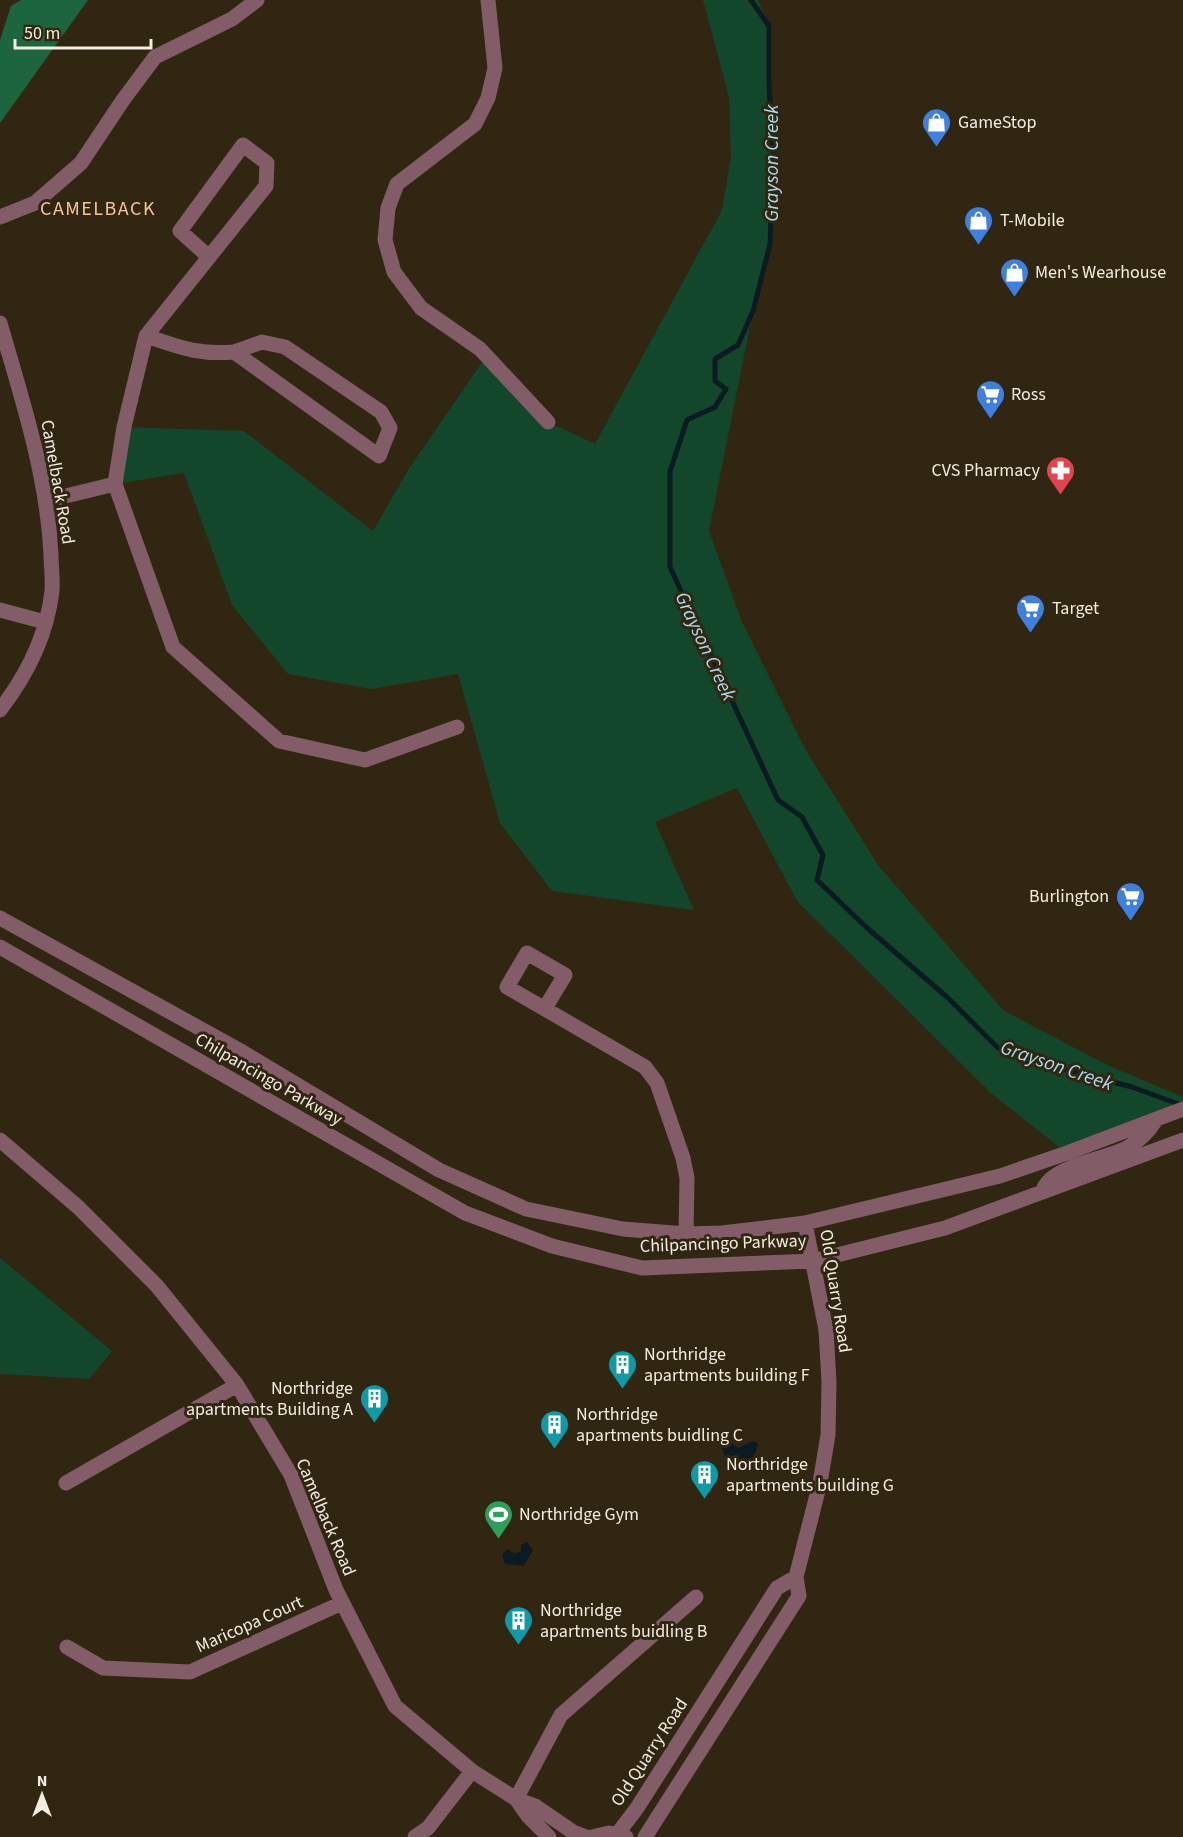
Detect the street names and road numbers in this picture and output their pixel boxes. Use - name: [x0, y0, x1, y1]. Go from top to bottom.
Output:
- street label: Camelback Road: [34, 418, 81, 546]
- street label: Chilpancingo Parkway: [190, 1027, 348, 1132]
- street label: Chilpancingo Parkway: [639, 1228, 807, 1259]
- street label: Old Quarry Road: [813, 1228, 858, 1355]
- street label: Camelback Road: [289, 1454, 362, 1580]
- street label: Maricopa Court: [192, 1590, 307, 1659]
- street label: Old Quarry Road: [605, 1693, 694, 1811]

